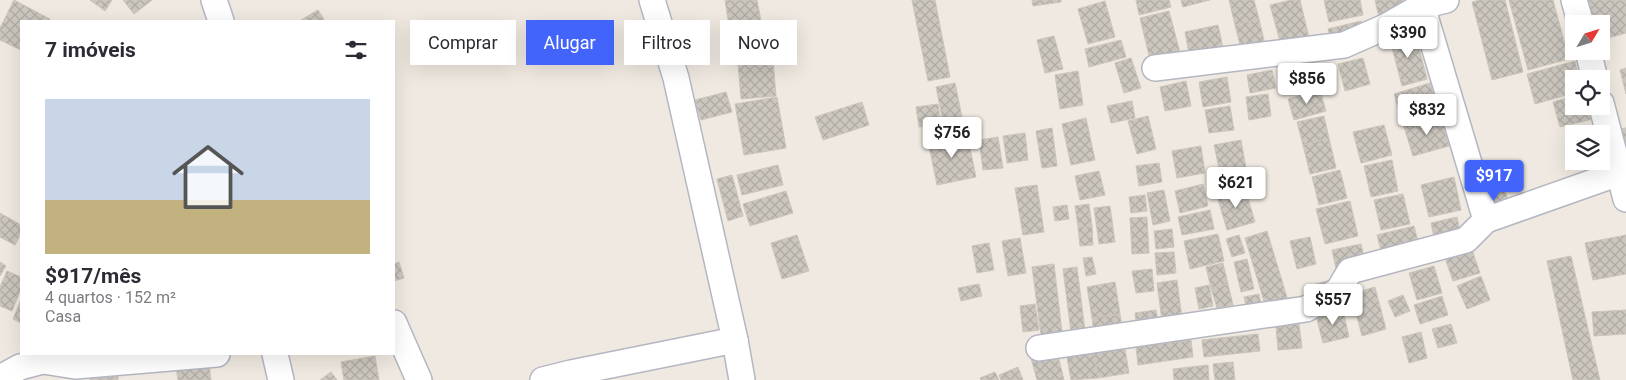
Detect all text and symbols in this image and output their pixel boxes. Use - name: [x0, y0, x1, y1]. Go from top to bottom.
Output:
- north arrow: [1565, 15, 1610, 60]
- map controls: [1565, 15, 1610, 170]
- pin: $390: [1378, 17, 1438, 59]
- chip: Comprar: [410, 20, 516, 65]
- chip: Alugar: [526, 20, 614, 65]
- chip: Filtros: [624, 20, 710, 65]
- chip: Novo: [720, 20, 797, 65]
- text: $390: [1390, 23, 1426, 42]
- icon: filters: [342, 36, 370, 64]
- text: 7 imóveis: [45, 38, 136, 62]
- pin: $856: [1277, 62, 1337, 105]
- text: $856: [1289, 69, 1325, 88]
- button: locate: [1565, 70, 1610, 115]
- pin: $832: [1397, 94, 1457, 136]
- text: $832: [1409, 100, 1445, 119]
- pin: $756: [922, 116, 982, 159]
- text: $756: [934, 123, 970, 142]
- button: layers: [1565, 125, 1610, 170]
- icon: home: [163, 132, 253, 222]
- pin: $917: [1464, 160, 1524, 202]
- pin: $621: [1206, 166, 1266, 209]
- text: $917: [1476, 166, 1512, 185]
- text: $621: [1218, 173, 1254, 192]
- text: $917/mês: [45, 264, 141, 288]
- pin: $557: [1303, 284, 1363, 326]
- text: 4 quartos · 152 m²: [45, 288, 176, 307]
- text: $557: [1315, 290, 1351, 309]
- text: Casa: [45, 307, 81, 326]

